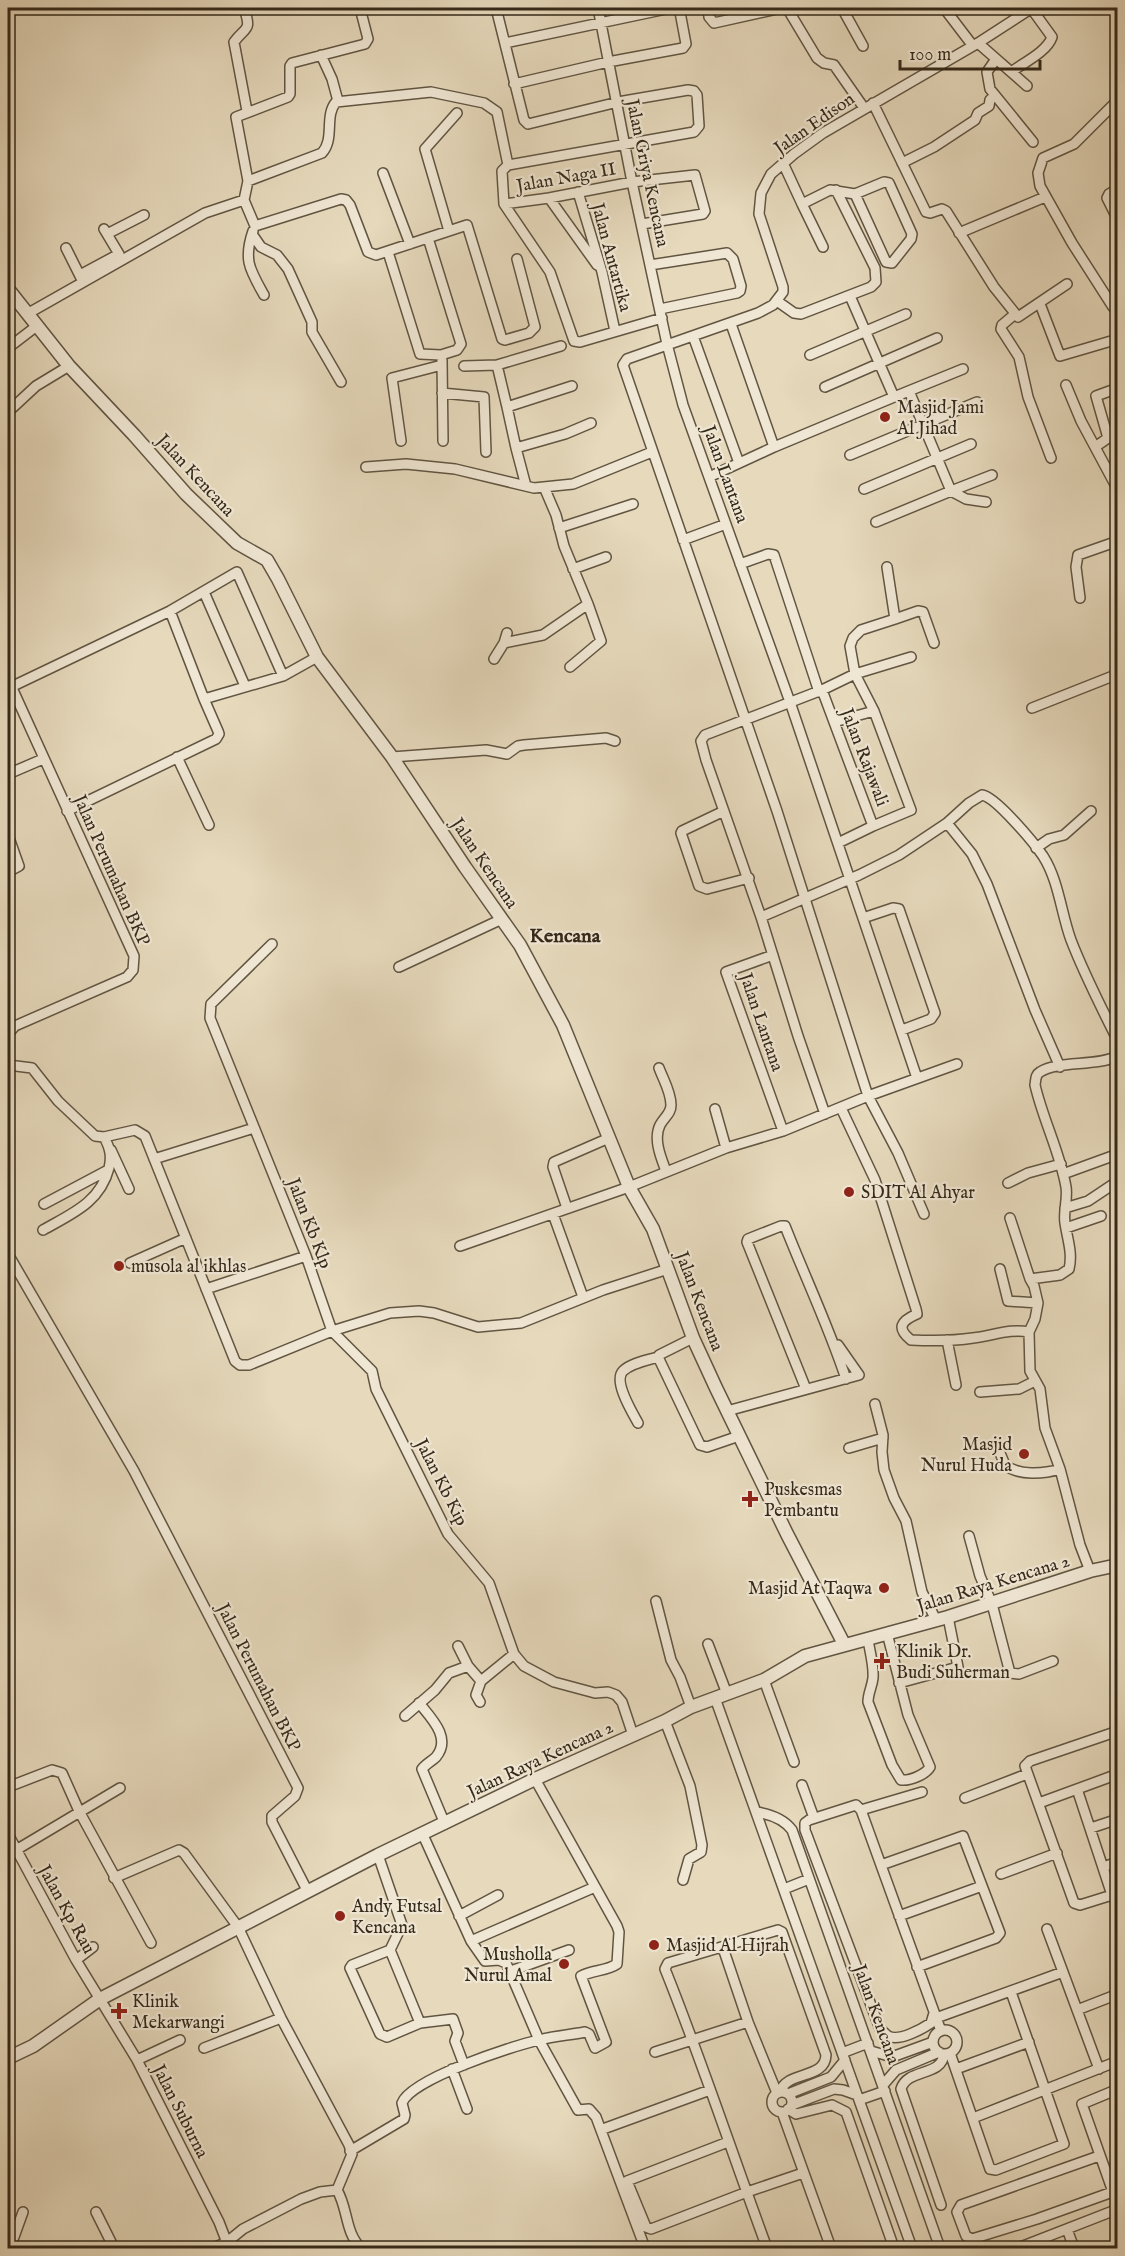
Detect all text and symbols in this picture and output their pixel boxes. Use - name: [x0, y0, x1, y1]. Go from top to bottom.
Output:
- scale bar: [900, 33, 1040, 71]
- text: 100 m: [909, 44, 951, 67]
- street label: Jalan Edison: [768, 88, 860, 162]
- street label: Jalan Griya Kencana: [619, 95, 673, 250]
- street label: Jalan Naga II: [513, 158, 618, 199]
- street label: Jalan Antartika: [584, 199, 636, 314]
- place label: Masjid Jami Al Jihad: [896, 397, 984, 441]
- marker: Masjid Jami Al Jihad: [878, 410, 892, 424]
- street label: Jalan Lantana: [696, 421, 753, 527]
- street label: Jalan Kencana: [149, 428, 239, 522]
- street label: Jalan Rajawali: [834, 703, 893, 810]
- street label: Jalan Perumahan BKP: [66, 790, 154, 950]
- street label: Jalan Kencana: [444, 812, 523, 914]
- district label: Kencana: [530, 924, 601, 949]
- street label: Jalan Lantana: [732, 968, 788, 1075]
- street label: Jalan Kb Klp: [280, 1173, 336, 1272]
- place label: SDIT Al Ahyar: [861, 1182, 975, 1205]
- marker: SDIT Al Ahyar: [842, 1185, 856, 1199]
- street label: Jalan Kencana: [668, 1247, 728, 1355]
- place label: musola al ikhlas: [131, 1256, 246, 1279]
- marker: musola al ikhlas: [112, 1259, 126, 1273]
- street label: Jalan Kb Kip: [408, 1433, 473, 1530]
- place label: Masjid Nurul Huda: [921, 1434, 1012, 1478]
- marker: Masjid Nurul Huda: [1017, 1447, 1031, 1461]
- place label: Puskesmas Pembantu: [764, 1479, 842, 1523]
- marker: Puskesmas Pembantu: [741, 1490, 759, 1508]
- street label: Jalan Raya Kencana 2: [912, 1550, 1073, 1619]
- place label: Masjid At Taqwa: [748, 1578, 872, 1601]
- marker: Masjid At Taqwa: [877, 1581, 891, 1595]
- street label: Jalan Perumahan BKP: [210, 1598, 305, 1756]
- place label: Klinik Dr. Budi Suherman: [896, 1641, 1010, 1685]
- marker: Klinik Dr. Budi Suherman: [873, 1652, 891, 1670]
- street label: Jalan Raya Kencana 2: [462, 1716, 617, 1805]
- street label: Jalan Kp Rau: [31, 1859, 100, 1958]
- place label: Andy Futsal Kencana: [351, 1896, 442, 1940]
- marker: Andy Futsal Kencana: [333, 1909, 347, 1923]
- place label: Masjid Al Hijrah: [666, 1935, 789, 1958]
- marker: Masjid Al Hijrah: [647, 1938, 661, 1952]
- place label: Musholla Nurul Amal: [464, 1944, 552, 1988]
- marker: Musholla Nurul Amal: [557, 1957, 571, 1971]
- street label: Jalan Kencana: [846, 1960, 904, 2068]
- place label: Klinik Mekarwangi: [132, 1991, 225, 2035]
- marker: Klinik Mekarwangi: [110, 2002, 128, 2020]
- street label: Jalan Suburna: [145, 2059, 213, 2163]

